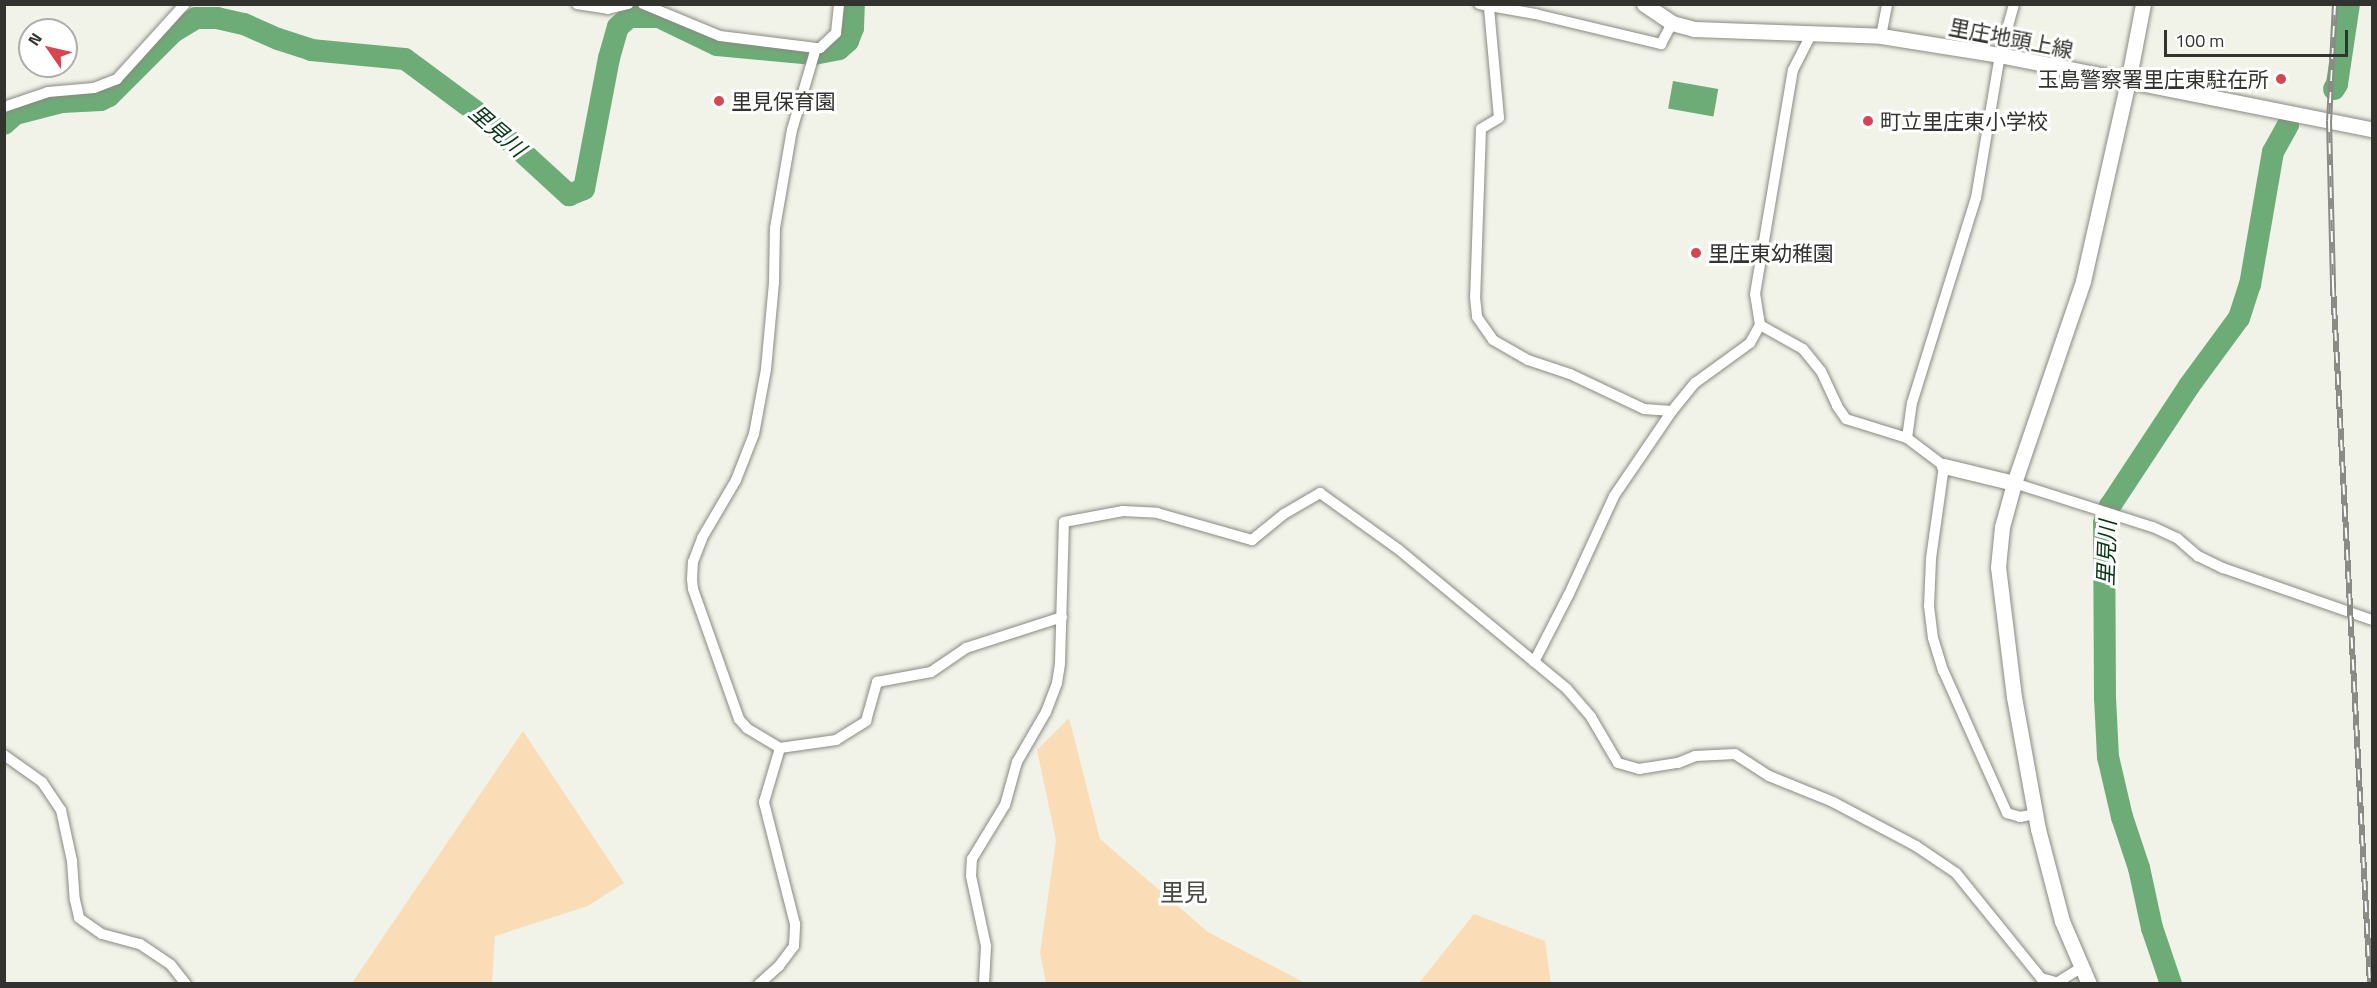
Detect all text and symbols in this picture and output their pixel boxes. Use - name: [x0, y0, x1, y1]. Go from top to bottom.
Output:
- street label: 里庄地頭上線: [1947, 14, 2075, 62]
- north arrow: [18, 18, 78, 78]
- scale bar: [2167, 18, 2352, 56]
- text: 100 m: [2175, 27, 2224, 54]
- text: N: [22, 28, 48, 50]
- place label: 玉島警察署里庄東駐在所: [2038, 66, 2269, 92]
- marker: 玉島警察署里庄東駐在所: [2274, 72, 2288, 86]
- place label: 里見保育園: [731, 88, 836, 114]
- marker: 里見保育園: [712, 94, 726, 108]
- water label: 里見川: [463, 99, 531, 163]
- place label: 町立里庄東小学校: [1880, 108, 2048, 134]
- marker: 町立里庄東小学校: [1861, 114, 1875, 128]
- place label: 里庄東幼稚園: [1708, 240, 1834, 266]
- marker: 里庄東幼稚園: [1689, 246, 1703, 260]
- water label: 里見川: [2093, 520, 2121, 586]
- district label: 里見: [1160, 879, 1208, 907]

